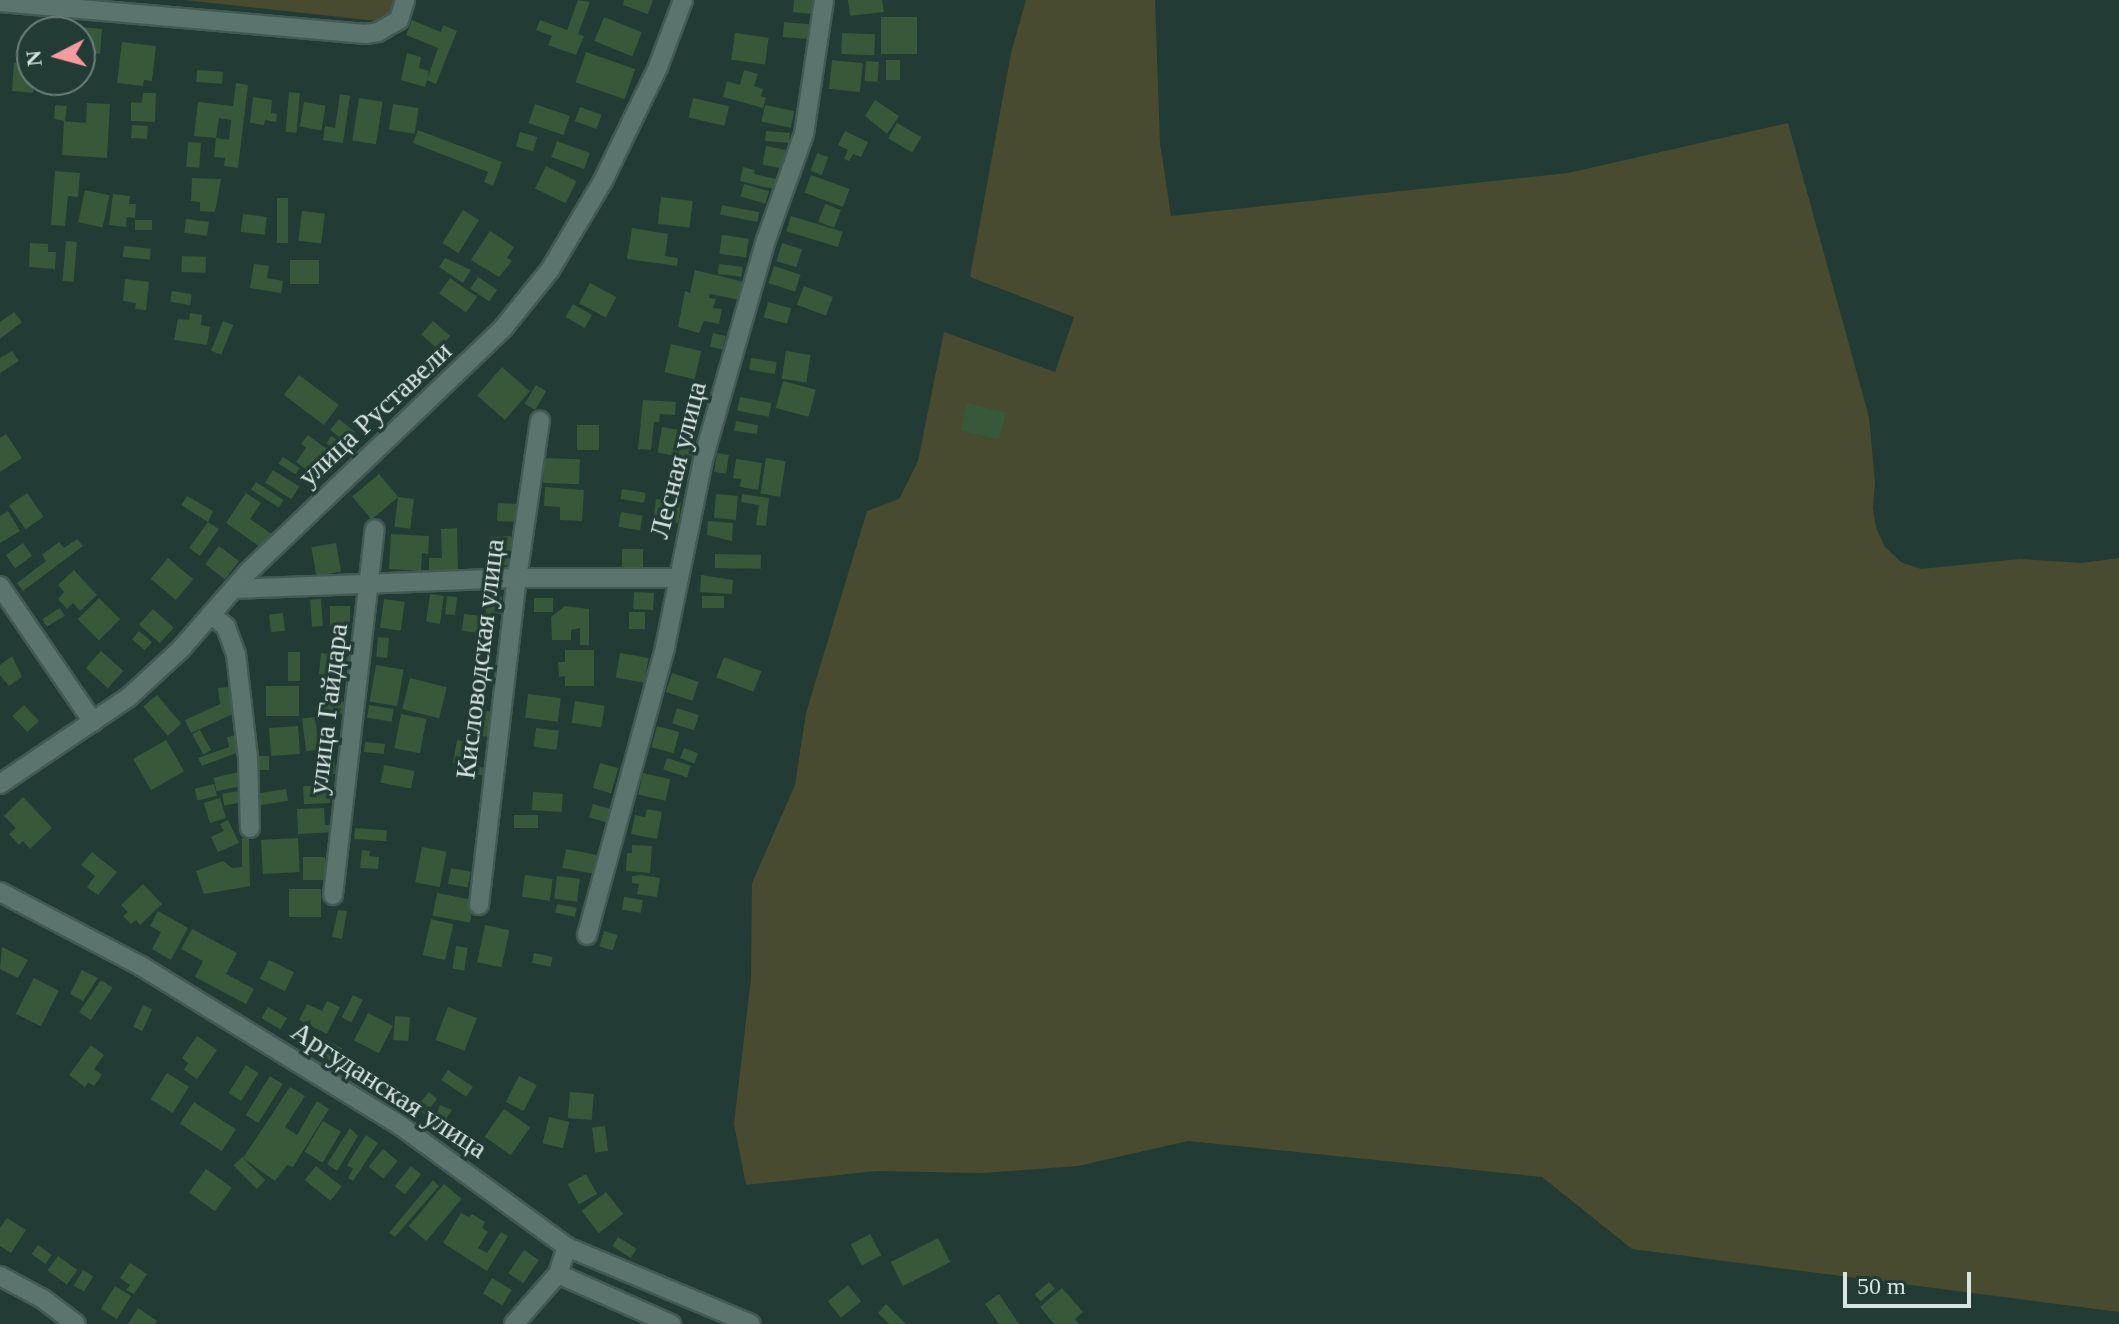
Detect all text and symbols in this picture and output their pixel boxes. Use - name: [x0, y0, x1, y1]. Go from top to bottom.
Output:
- north arrow: [16, 16, 96, 96]
- text: N: [20, 49, 47, 68]
- street label: улица Руставели: [291, 334, 459, 494]
- street label: Лесная улица: [642, 378, 714, 542]
- street label: Кисловодская улица: [449, 537, 511, 781]
- street label: улица Гайдара: [301, 622, 355, 796]
- street label: Аргуданская улица: [285, 1014, 493, 1166]
- scale bar: [1847, 1256, 1975, 1306]
- text: 50 m: [1857, 1273, 1906, 1299]

